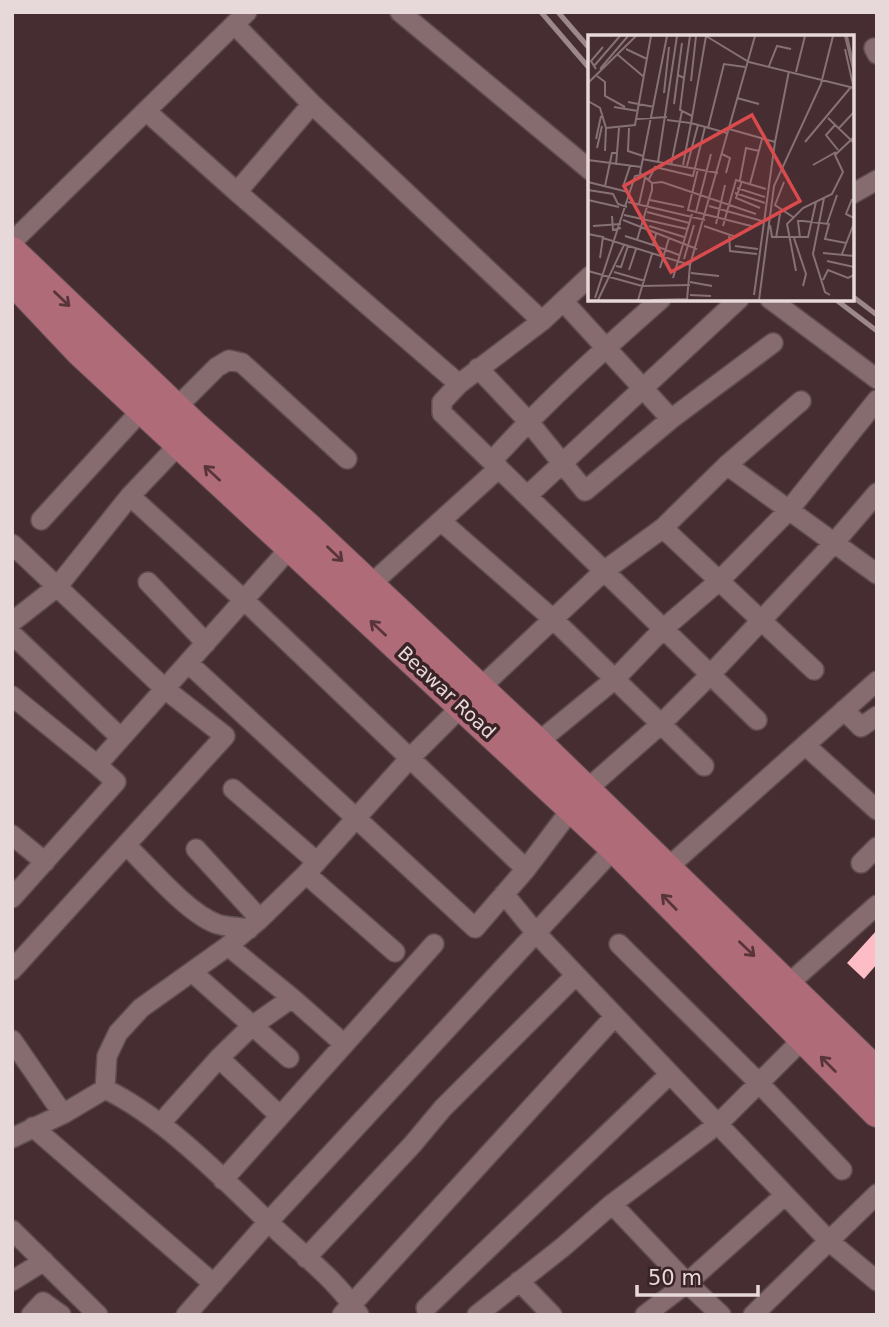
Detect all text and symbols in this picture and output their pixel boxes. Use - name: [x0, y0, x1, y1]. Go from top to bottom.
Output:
- inset map: [588, 35, 854, 301]
- one-way arrow: [53, 290, 70, 307]
- one-way arrow: [204, 465, 221, 482]
- one-way arrow: [327, 546, 344, 563]
- one-way arrow: [370, 620, 387, 637]
- street label: Beawar Road: [394, 641, 500, 743]
- one-way arrow: [660, 894, 677, 911]
- one-way arrow: [738, 940, 755, 957]
- one-way arrow: [820, 1056, 837, 1073]
- scale bar: [637, 1254, 758, 1298]
- text: 50 m: [648, 1266, 702, 1290]

